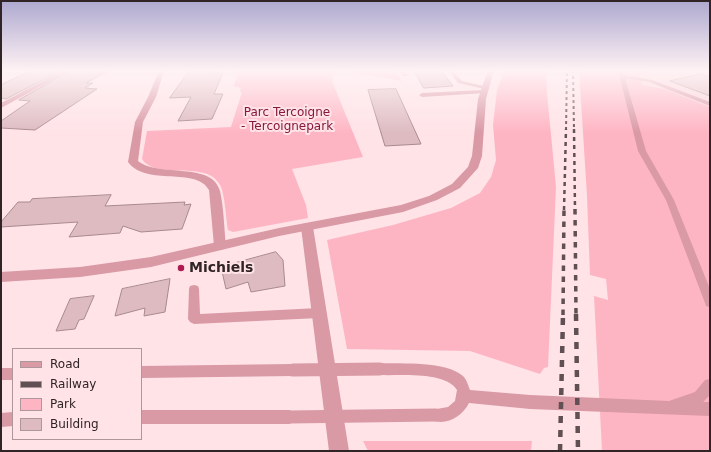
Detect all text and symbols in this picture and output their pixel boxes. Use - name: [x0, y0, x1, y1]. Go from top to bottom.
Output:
- park label: Parc Tercoigne - Tercoignepark: [241, 106, 333, 134]
- place label: Michiels: [189, 260, 253, 276]
- marker: Michiels: [176, 263, 186, 273]
- legend: [12, 348, 142, 440]
- text: Road: [50, 357, 80, 371]
- text: Railway: [50, 377, 96, 391]
- text: Park: [50, 397, 76, 411]
- text: Building: [50, 417, 99, 431]

